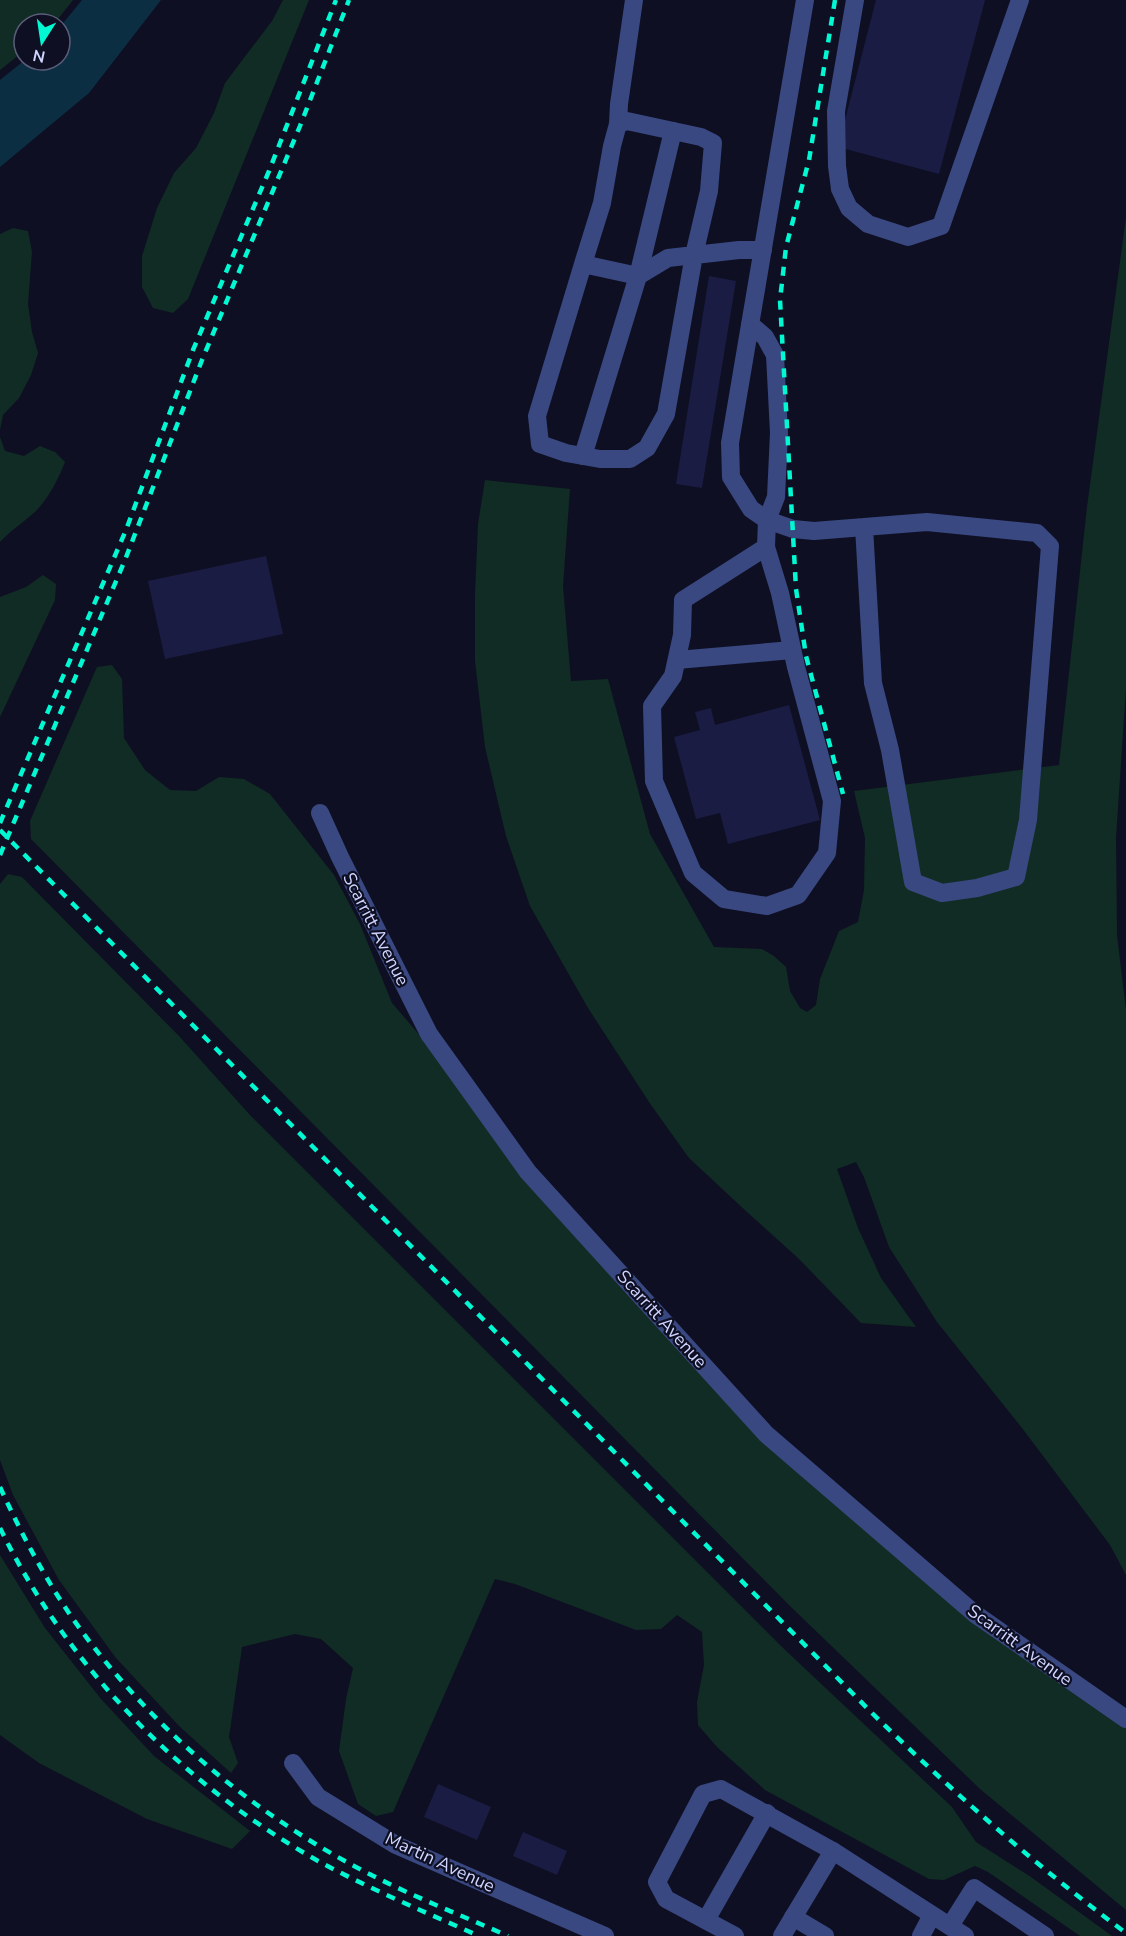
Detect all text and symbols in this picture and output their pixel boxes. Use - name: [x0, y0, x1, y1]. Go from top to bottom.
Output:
- north arrow: [12, 12, 72, 72]
- text: N: [31, 44, 47, 68]
- street label: Scarritt Avenue: [337, 868, 415, 990]
- street label: Scarritt Avenue: [612, 1265, 712, 1373]
- street label: Scarritt Avenue: [963, 1599, 1077, 1691]
- street label: Martin Avenue: [381, 1826, 499, 1898]

